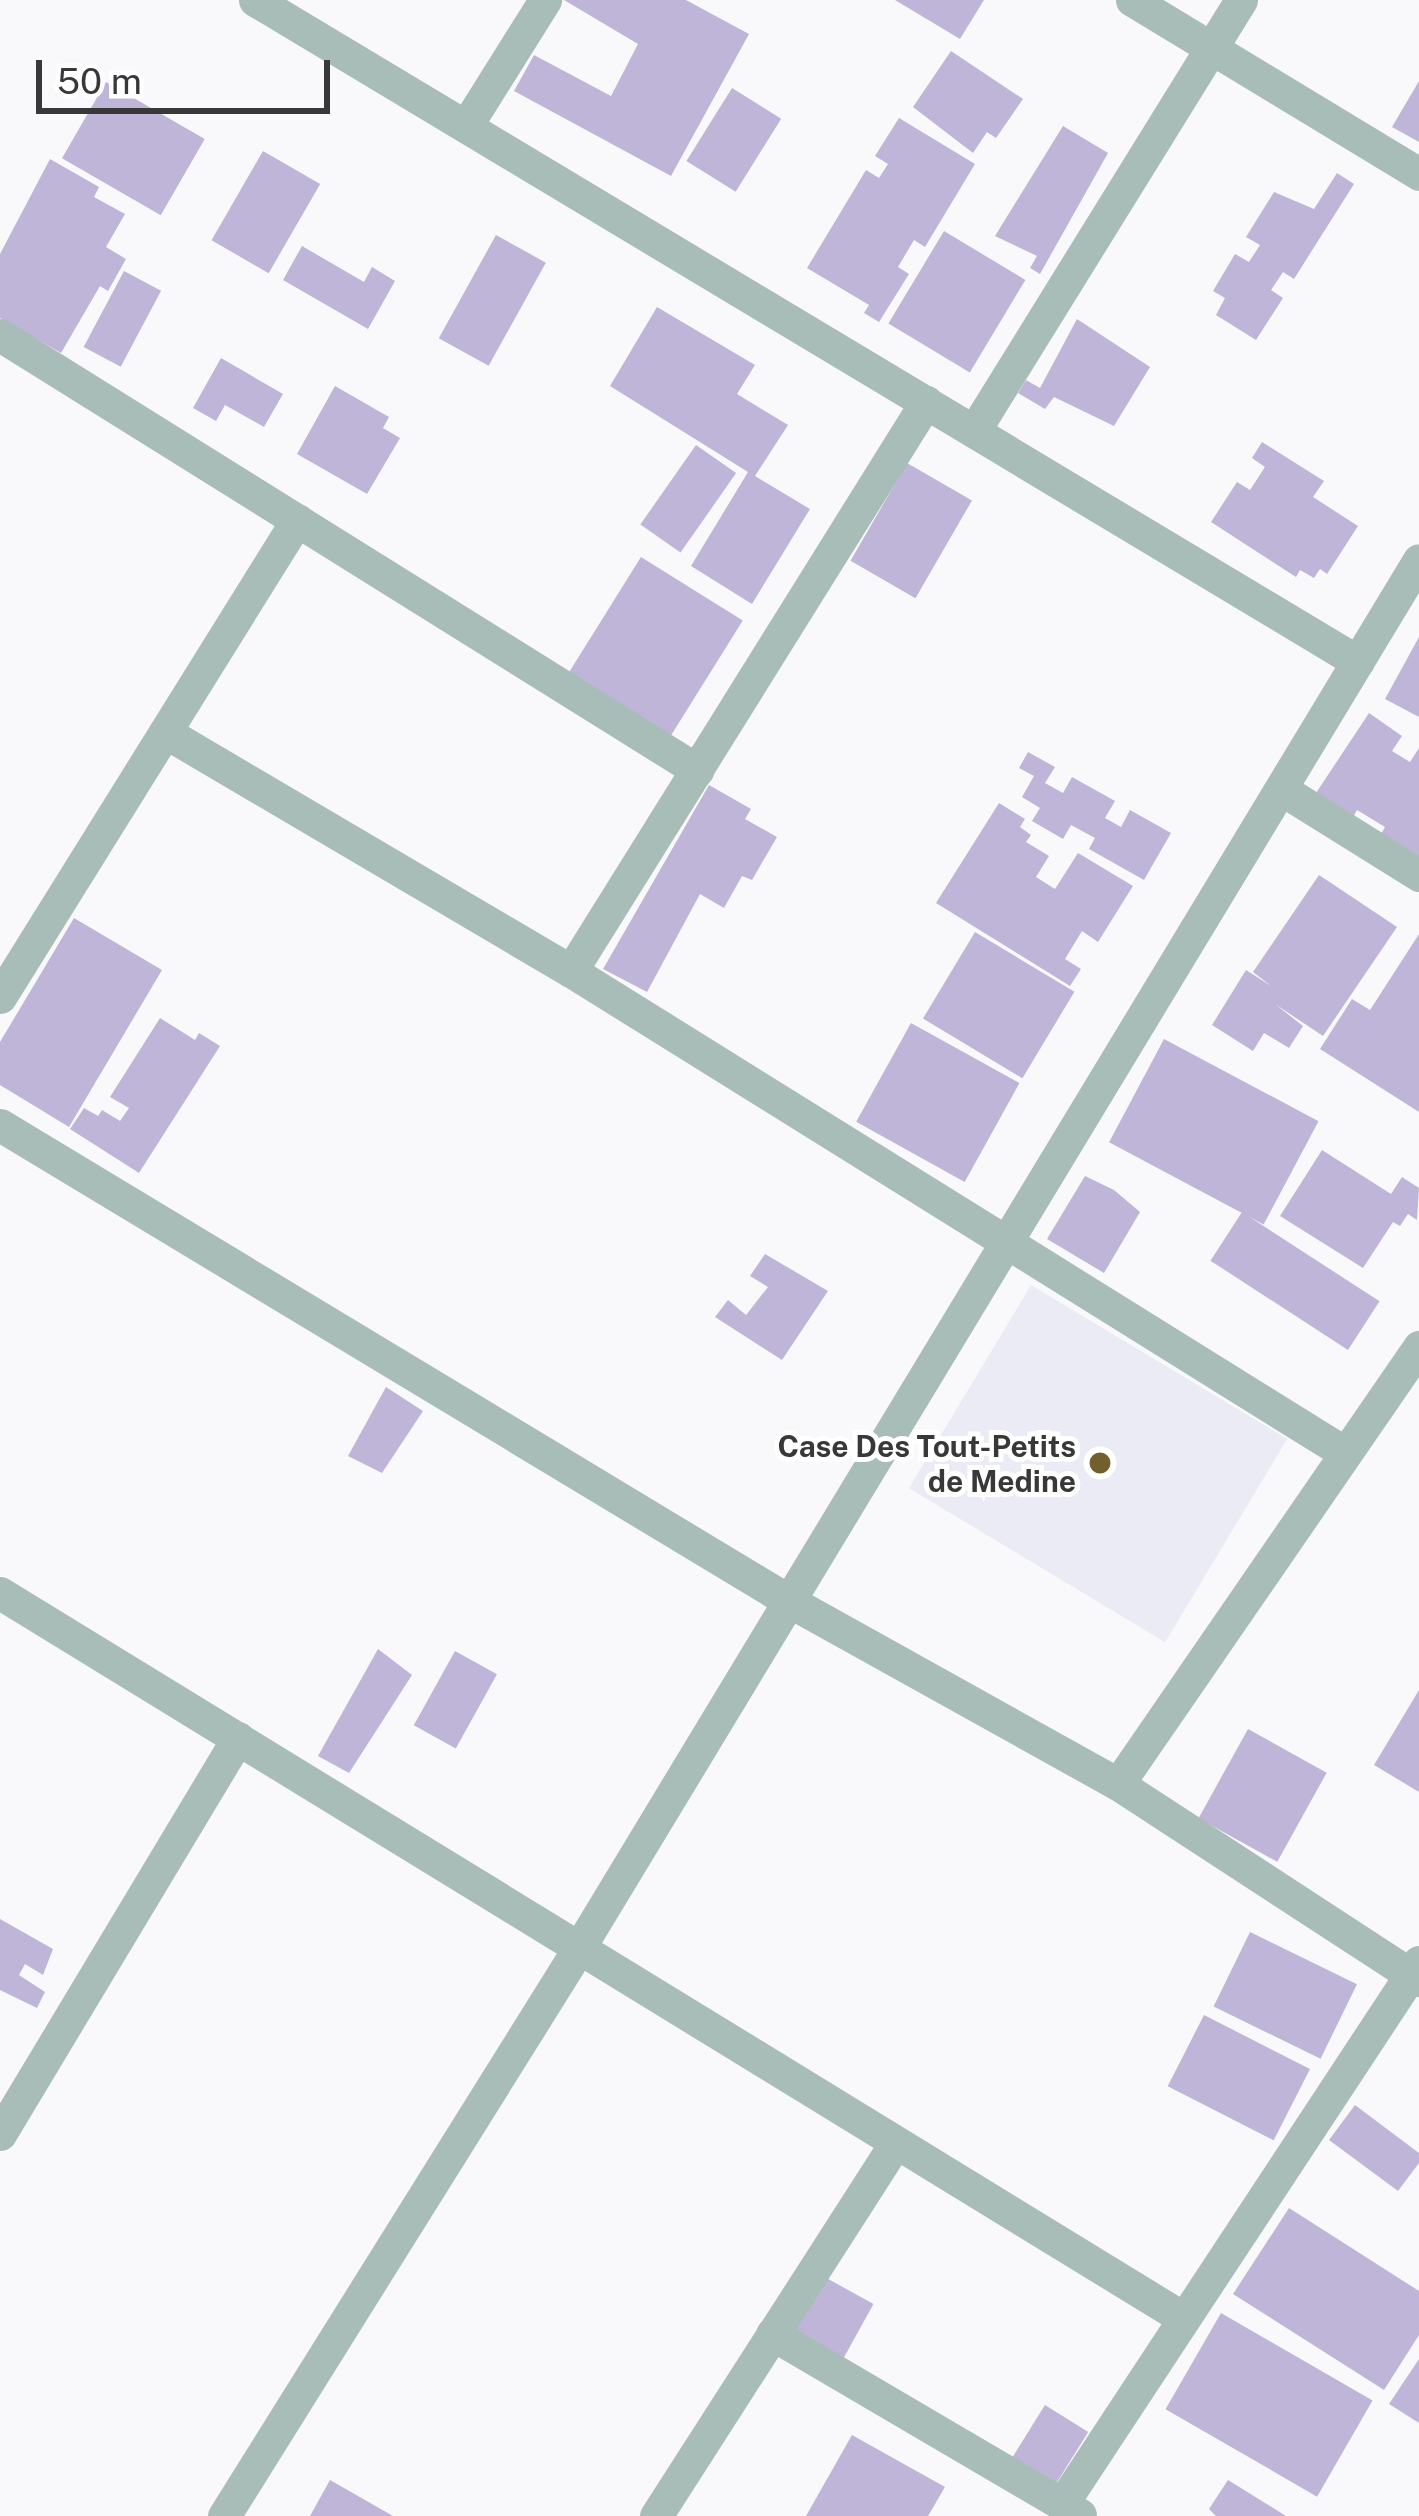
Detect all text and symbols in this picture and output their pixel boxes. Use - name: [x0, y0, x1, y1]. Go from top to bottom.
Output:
- scale bar: [42, 36, 336, 110]
- text: 50 m: [57, 60, 142, 102]
- place label: Case Des Tout-Petits de Medine: [777, 1428, 1076, 1498]
- marker: Case Des Tout-Petits de Medine: [1087, 1450, 1113, 1476]

